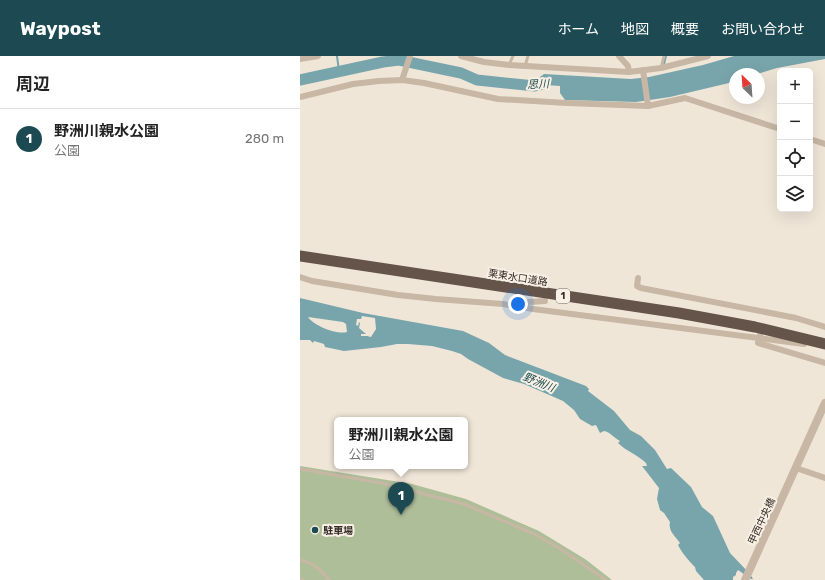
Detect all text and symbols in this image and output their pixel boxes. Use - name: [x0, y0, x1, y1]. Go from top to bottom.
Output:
- text: Waypost: [20, 17, 101, 40]
- text: ホーム: [557, 21, 599, 38]
- text: 地図: [621, 21, 649, 38]
- text: 概要: [671, 21, 699, 38]
- text: お問い合わせ: [721, 21, 805, 38]
- north arrow: [729, 68, 765, 104]
- map controls: [777, 68, 813, 212]
- button: +: [777, 68, 813, 104]
- text: 周辺: [16, 74, 50, 94]
- water label: 思川: [527, 77, 550, 92]
- button: −: [777, 104, 813, 140]
- text: 野洲川親水公園: [54, 122, 159, 140]
- text: 1: [26, 131, 32, 146]
- text: 280 m: [245, 131, 284, 146]
- button: locate: [777, 140, 813, 176]
- text: 公園: [54, 143, 80, 158]
- button: layers: [777, 176, 813, 212]
- street label: 栗東水口道路: [487, 267, 548, 289]
- road number: 1: [556, 289, 570, 303]
- your location: [508, 294, 528, 314]
- water label: 野洲川: [521, 370, 557, 395]
- popup: [334, 417, 468, 469]
- text: 野洲川親水公園: [348, 426, 454, 444]
- text: 公園: [348, 447, 375, 462]
- pin: 1: [388, 482, 414, 515]
- street label: 甲西中央橋: [746, 496, 778, 547]
- marker: 駐車場: [310, 525, 320, 535]
- place label: 駐車場: [323, 525, 353, 537]

